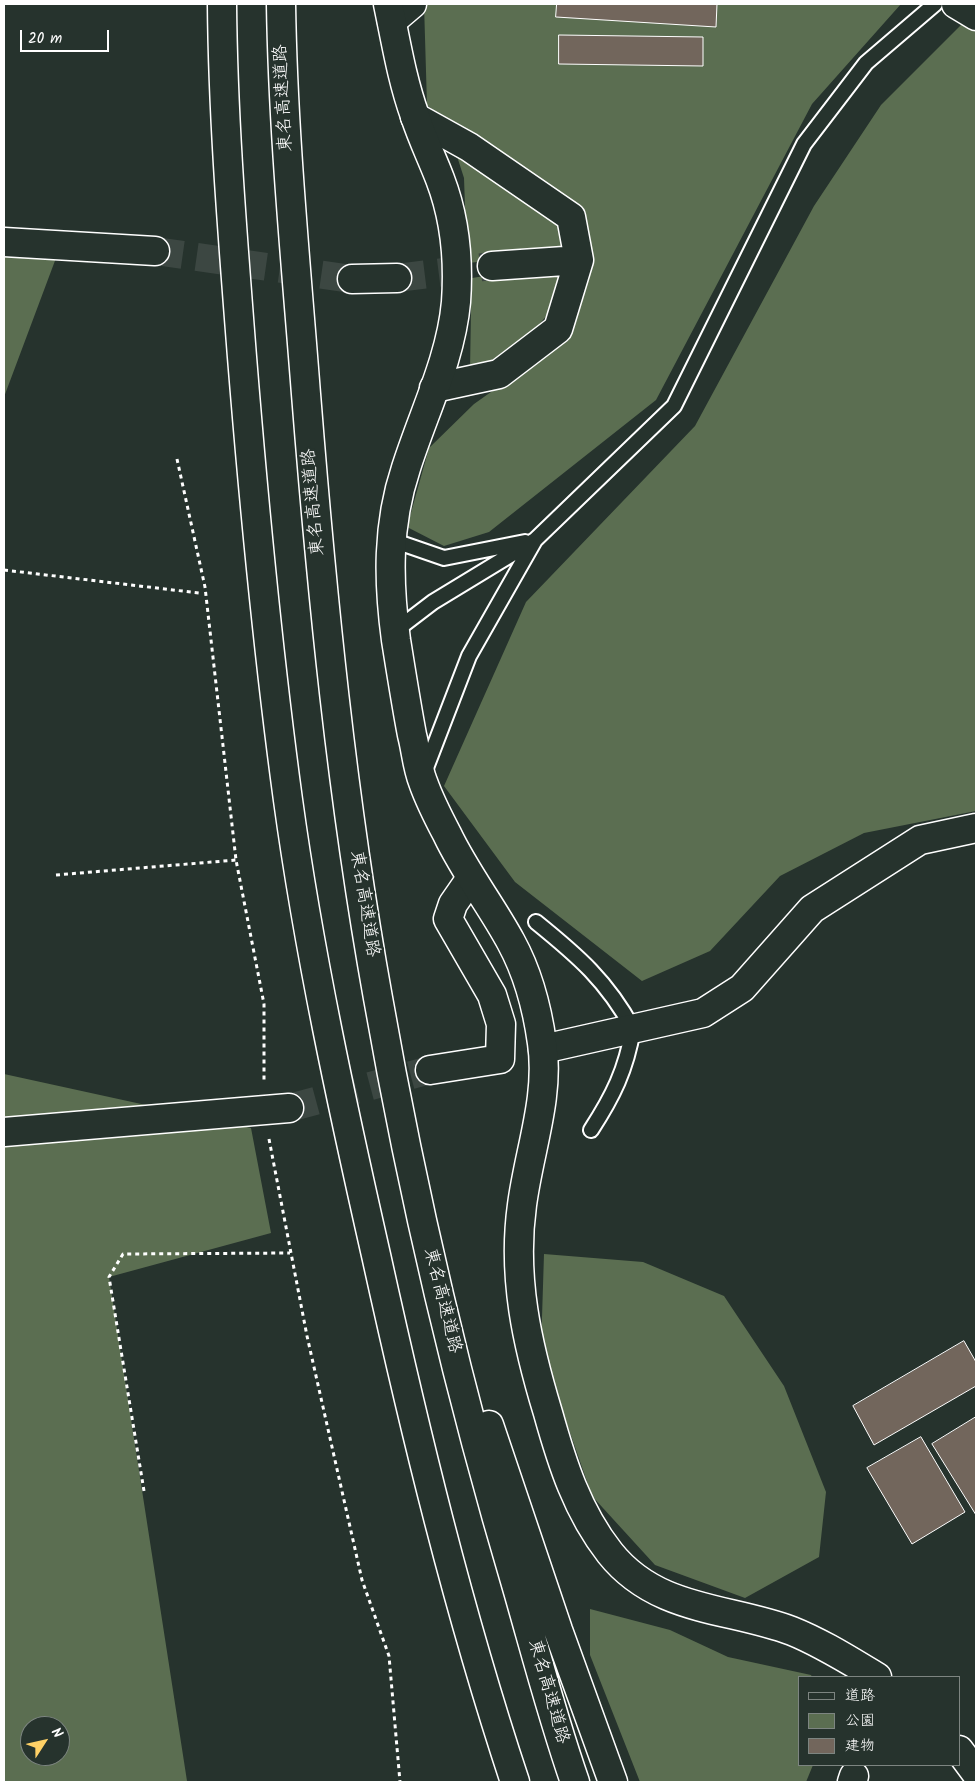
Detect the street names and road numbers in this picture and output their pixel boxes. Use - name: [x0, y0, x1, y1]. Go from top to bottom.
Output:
- street label: 東名高速道路: [271, 44, 299, 152]
- street label: 東名高速道路: [300, 447, 330, 557]
- street label: 東名高速道路: [344, 849, 382, 959]
- street label: 東名高速道路: [417, 1246, 465, 1356]
- street label: 東名高速道路: [522, 1637, 572, 1747]

